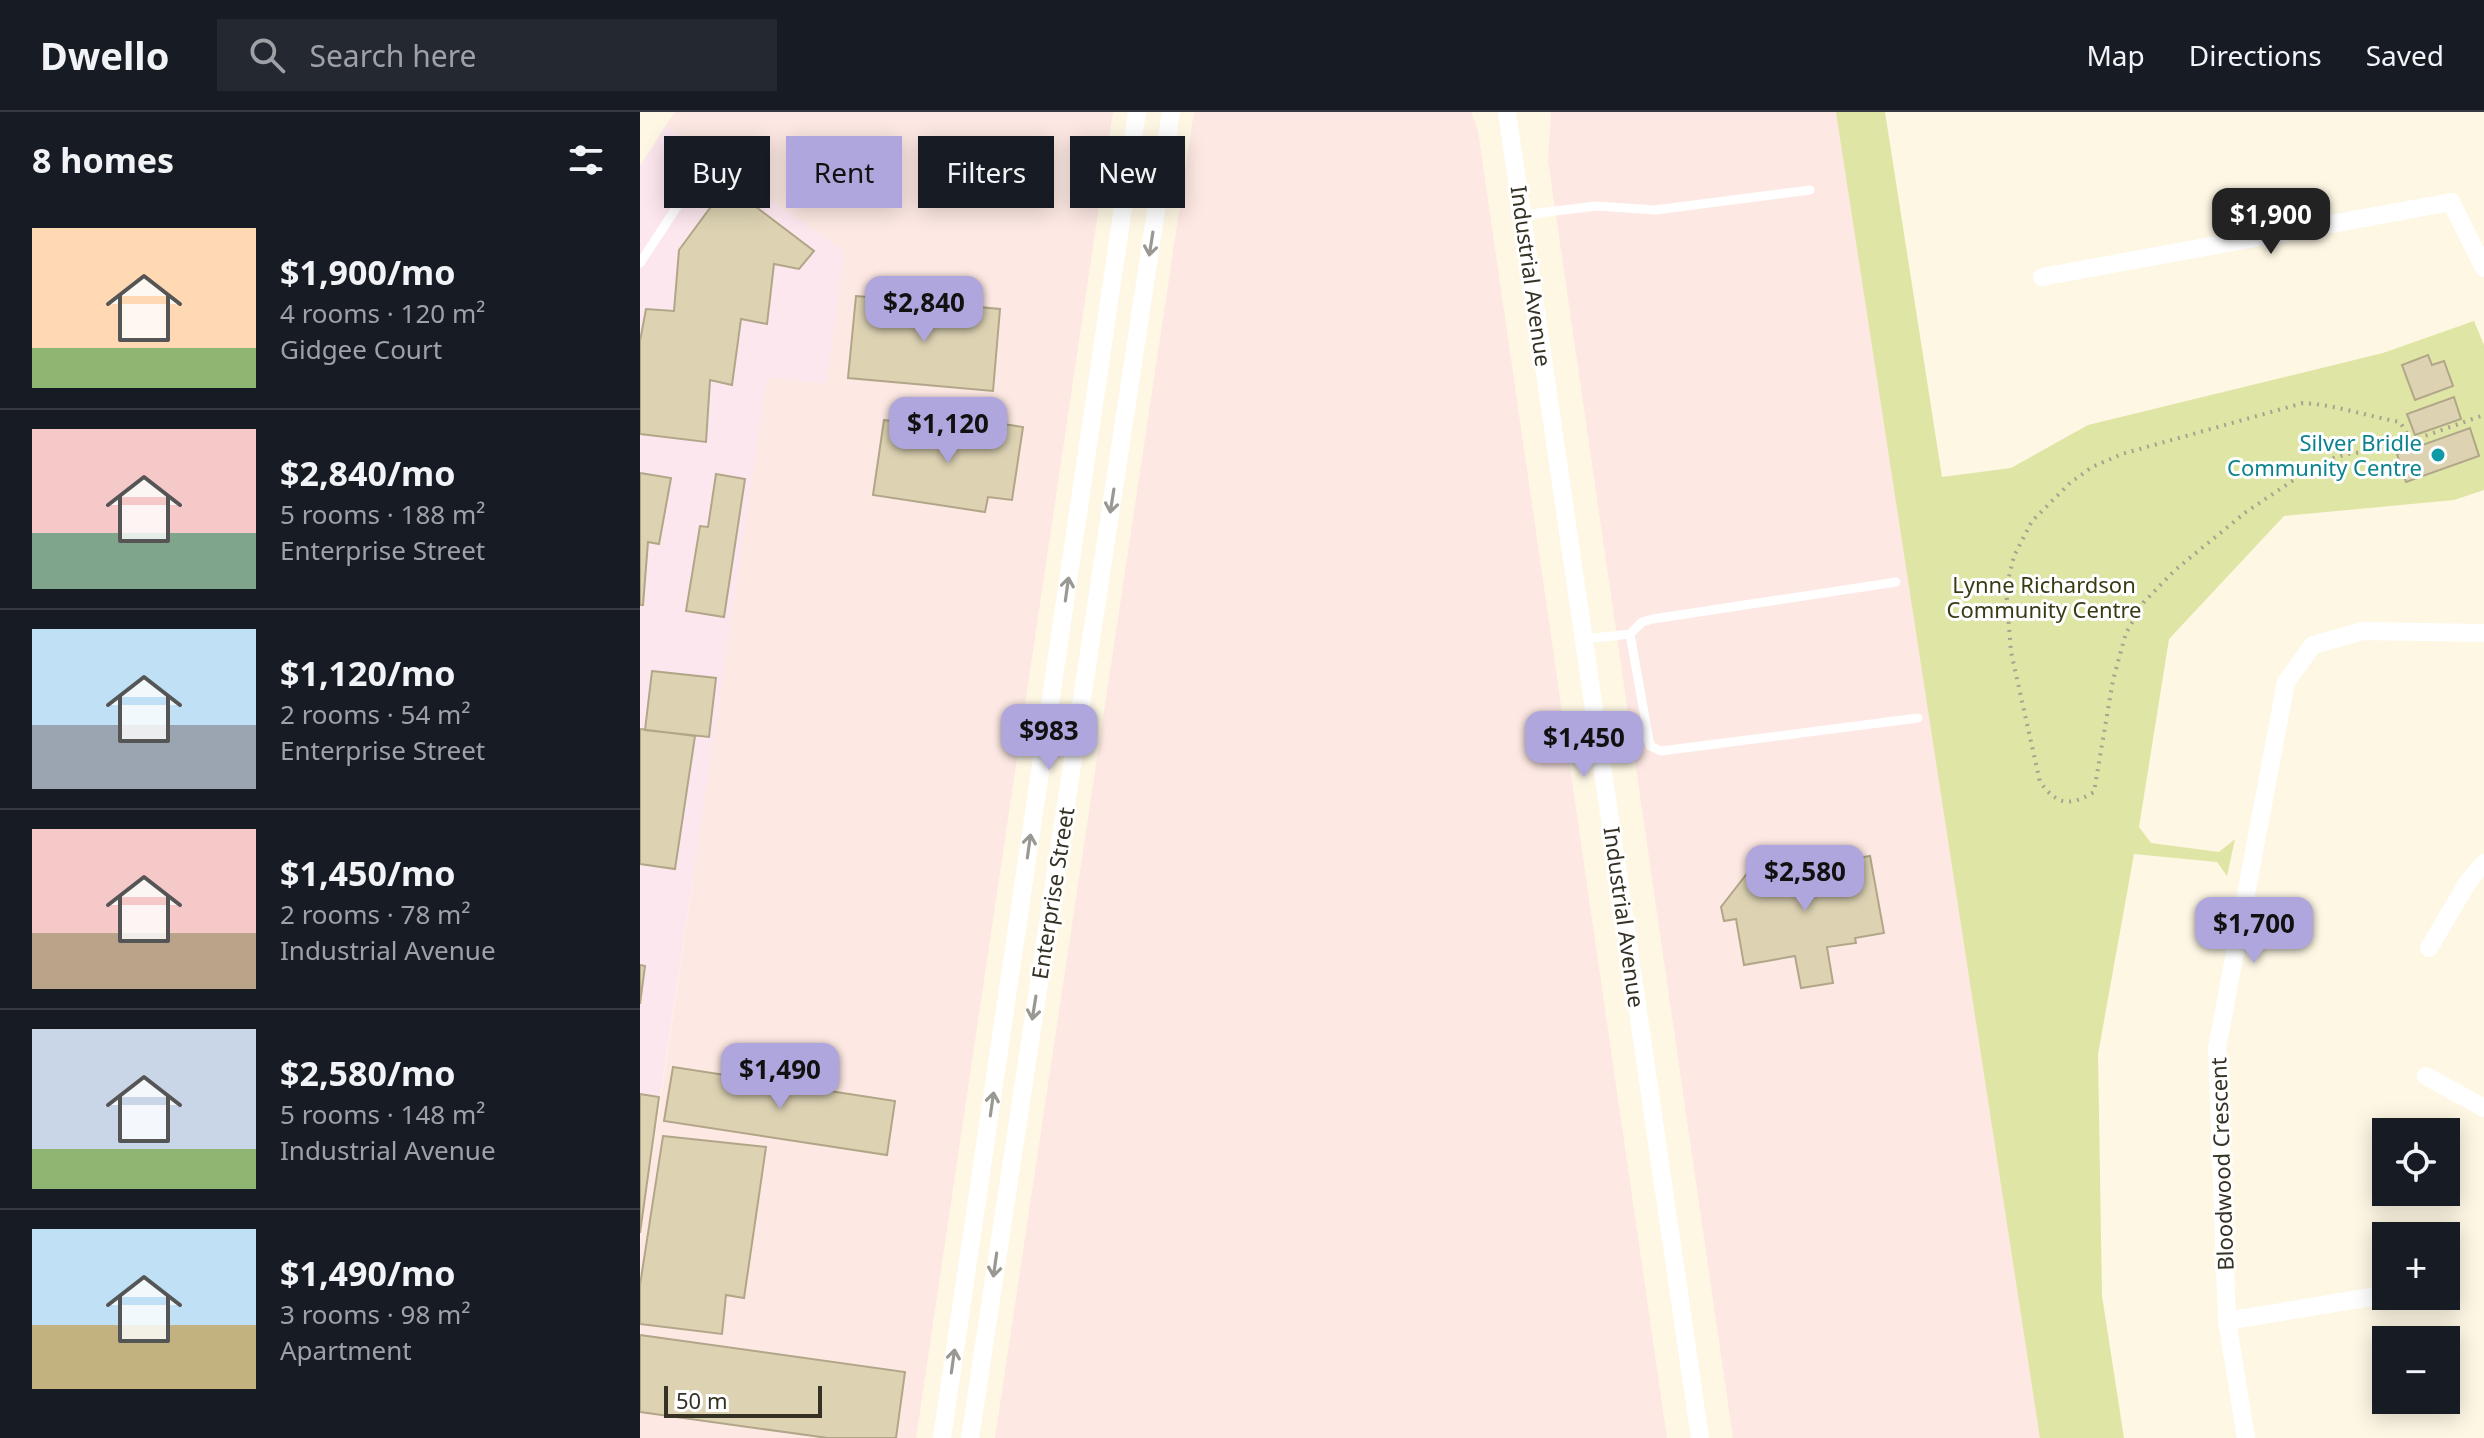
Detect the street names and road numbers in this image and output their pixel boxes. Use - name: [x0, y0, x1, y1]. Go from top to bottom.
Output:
- street label: Industrial Avenue: [1504, 184, 1560, 368]
- street label: Enterprise Street: [1024, 805, 1080, 981]
- street label: Industrial Avenue: [1597, 825, 1653, 1009]
- street label: Bloodwood Crescent: [2202, 1057, 2240, 1271]

